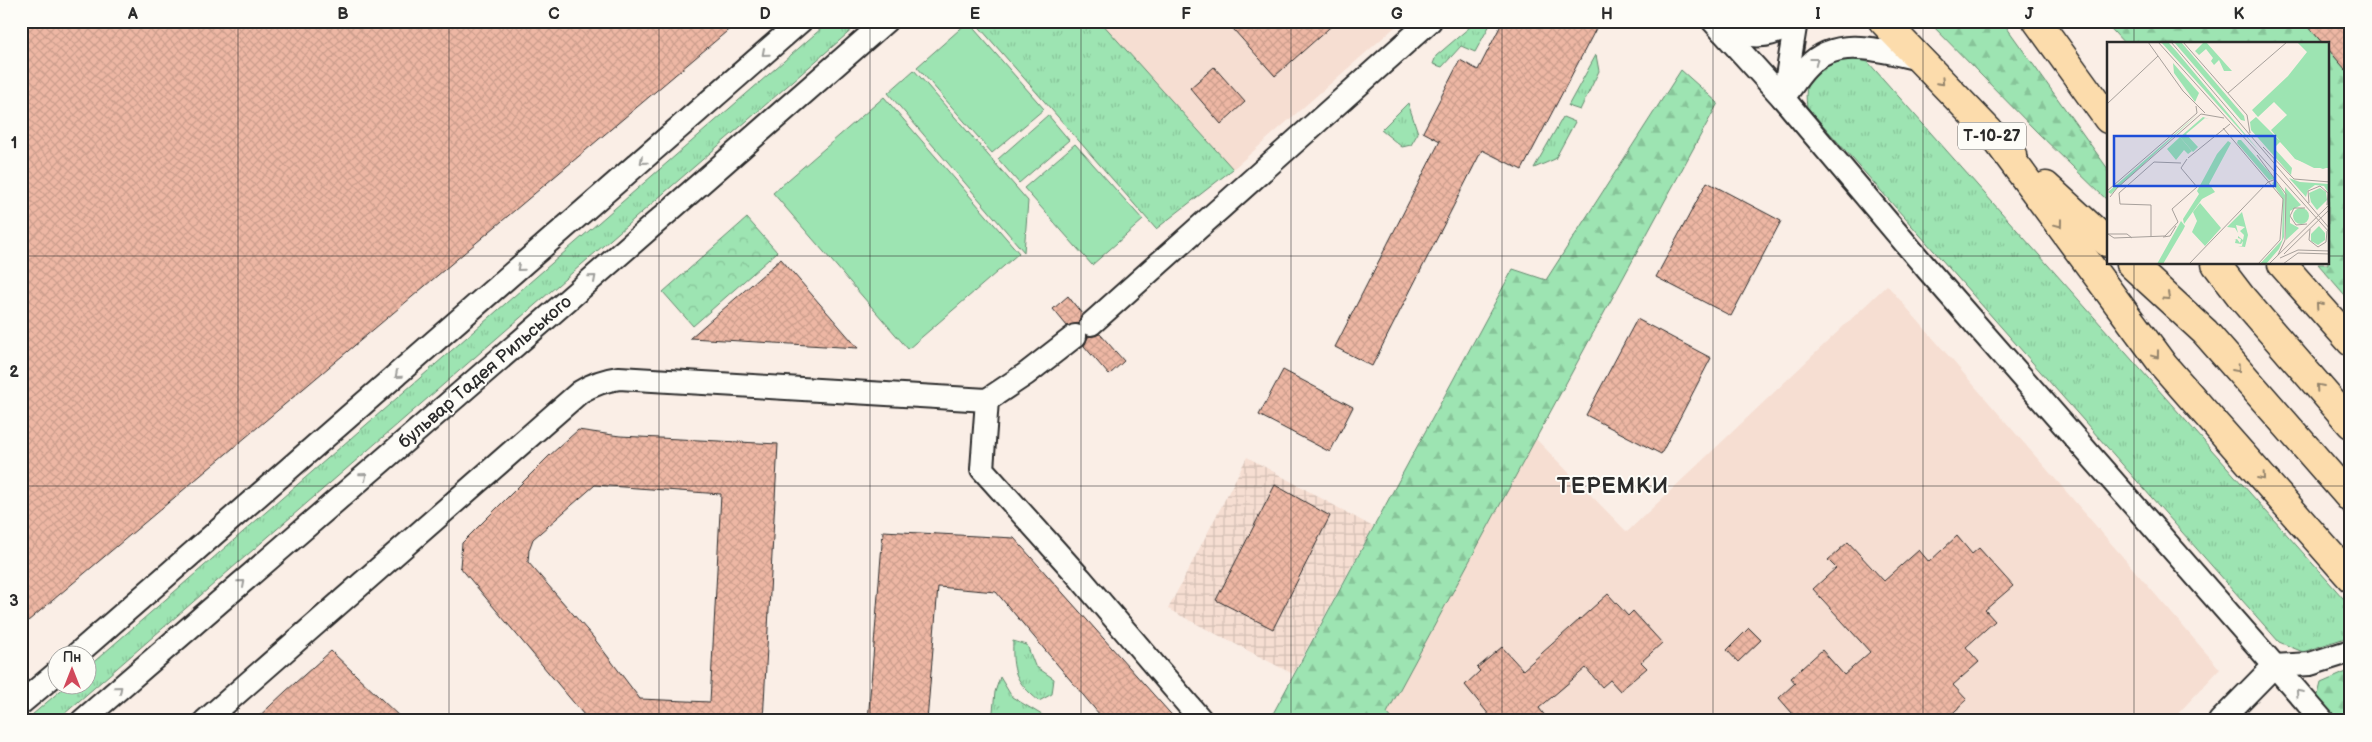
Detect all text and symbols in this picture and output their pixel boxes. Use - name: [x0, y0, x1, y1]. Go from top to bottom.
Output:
- text: A: [127, 5, 138, 24]
- text: B: [337, 5, 349, 24]
- text: C: [548, 5, 560, 24]
- text: D: [759, 5, 771, 24]
- text: E: [970, 5, 980, 24]
- text: F: [1181, 5, 1191, 24]
- text: G: [1391, 5, 1403, 24]
- text: H: [1601, 5, 1613, 24]
- text: I: [1815, 5, 1821, 24]
- text: J: [2025, 5, 2034, 24]
- text: K: [2234, 5, 2245, 24]
- inset map: [2107, 42, 2330, 265]
- one-way arrow: [761, 48, 770, 57]
- one-way arrow: [1809, 58, 1818, 67]
- one-way arrow: [1935, 76, 1944, 85]
- road number: Т-10-27: [1958, 122, 2026, 150]
- text: 1: [11, 134, 17, 153]
- one-way arrow: [639, 155, 648, 164]
- one-way arrow: [2053, 218, 2062, 228]
- one-way arrow: [517, 262, 526, 271]
- one-way arrow: [587, 275, 596, 284]
- street label: бульвар Тадея Рильського: [394, 291, 576, 453]
- one-way arrow: [2161, 291, 2170, 300]
- one-way arrow: [2315, 302, 2324, 311]
- one-way arrow: [2150, 349, 2159, 359]
- text: 2: [9, 363, 19, 382]
- one-way arrow: [2231, 363, 2240, 372]
- one-way arrow: [395, 369, 404, 377]
- one-way arrow: [2316, 384, 2325, 393]
- one-way arrow: [2257, 472, 2266, 481]
- one-way arrow: [359, 473, 368, 482]
- district label: ТЕРЕМКИ: [1557, 473, 1669, 500]
- one-way arrow: [236, 579, 245, 588]
- text: 3: [9, 592, 19, 611]
- north arrow: [48, 644, 98, 694]
- text: Пн: [63, 649, 81, 666]
- one-way arrow: [113, 686, 122, 695]
- one-way arrow: [2296, 690, 2305, 699]

